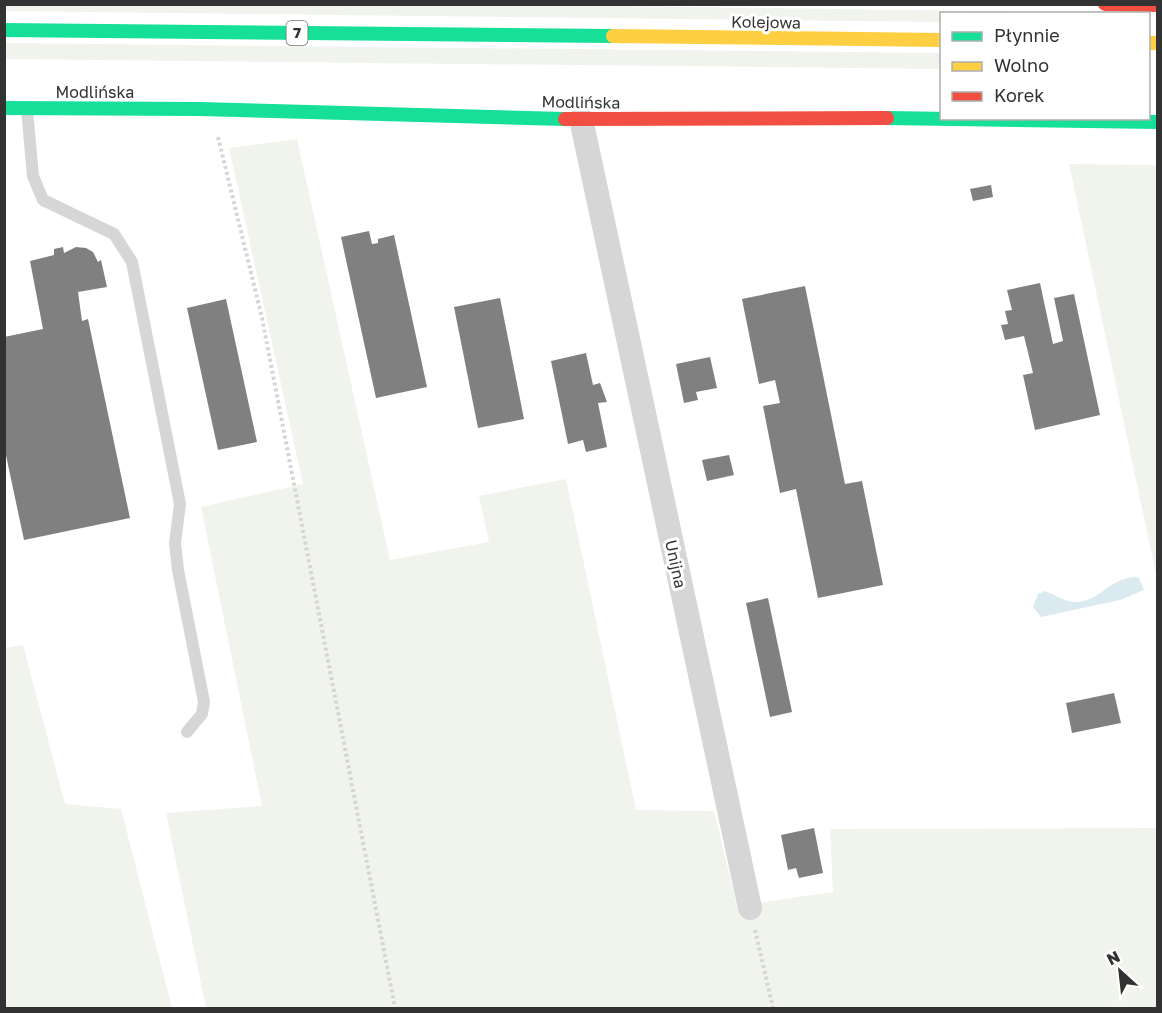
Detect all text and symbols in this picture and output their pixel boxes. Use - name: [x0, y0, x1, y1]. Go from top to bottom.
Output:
- street label: Kolejowa: [731, 11, 801, 33]
- legend: [940, 12, 1150, 120]
- road number: 7: [286, 21, 308, 45]
- text: Płynnie: [994, 24, 1060, 46]
- text: Wolno: [994, 54, 1049, 76]
- street label: Modlińska: [56, 82, 134, 102]
- text: Korek: [994, 84, 1044, 106]
- street label: Modlińska: [541, 91, 621, 113]
- street label: Unijna: [661, 538, 691, 590]
- north arrow: [1090, 941, 1150, 1001]
- text: N: [1103, 946, 1123, 969]

